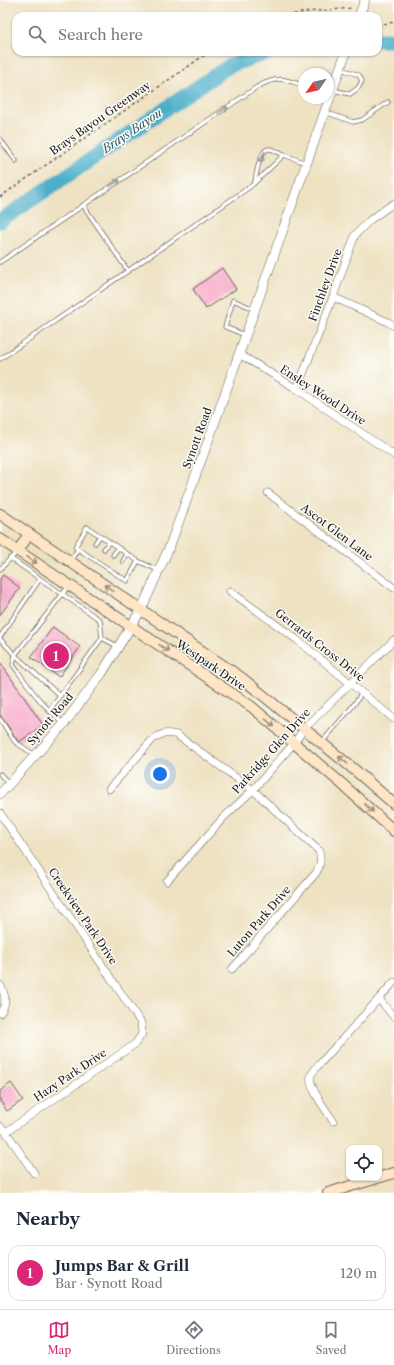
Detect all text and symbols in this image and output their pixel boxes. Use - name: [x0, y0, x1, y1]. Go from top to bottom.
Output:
- search box: [12, 12, 382, 56]
- icon: search: [26, 23, 48, 45]
- text: Search here: [58, 25, 143, 44]
- north arrow: [298, 68, 334, 104]
- street label: Brays Bayou Greenway: [47, 78, 153, 158]
- water label: Brays Bayou: [99, 106, 165, 156]
- one-way arrow: [217, 106, 228, 114]
- one-way arrow: [258, 151, 265, 163]
- one-way arrow: [109, 179, 120, 187]
- street label: Finchley Drive: [305, 247, 345, 323]
- street label: Ensley Wood Drive: [277, 362, 369, 428]
- street label: Synott Road: [179, 405, 215, 471]
- street label: Ascot Glen Lane: [297, 500, 376, 564]
- one-way arrow: [27, 556, 38, 565]
- one-way arrow: [104, 584, 115, 592]
- street label: Gerrards Cross Drive: [272, 606, 368, 684]
- street label: Westpark Drive: [173, 636, 248, 693]
- pin: 1: [43, 641, 69, 671]
- one-way arrow: [158, 644, 169, 652]
- street label: Synott Road: [24, 690, 76, 748]
- street label: Parkridge Glen Drive: [229, 705, 313, 797]
- one-way arrow: [265, 718, 276, 727]
- one-way arrow: [338, 756, 348, 765]
- your location: [150, 764, 170, 784]
- one-way arrow: [363, 803, 373, 812]
- street label: Creekview Park Drive: [45, 865, 121, 967]
- street label: Luton Park Drive: [224, 883, 294, 959]
- street label: Hazy Park Drive: [31, 1046, 109, 1104]
- map controls: [346, 1145, 382, 1181]
- button: locate: [346, 1145, 382, 1181]
- text: Nearby: [16, 1209, 80, 1229]
- text: Jumps Bar & Grill: [55, 1256, 189, 1275]
- text: 1: [27, 1265, 33, 1281]
- text: 120 m: [340, 1265, 377, 1281]
- text: Bar · Synott Road: [55, 1275, 163, 1291]
- tab: Map: [48, 1319, 71, 1357]
- tab: Directions: [166, 1319, 221, 1357]
- tab: Saved: [316, 1319, 346, 1357]

